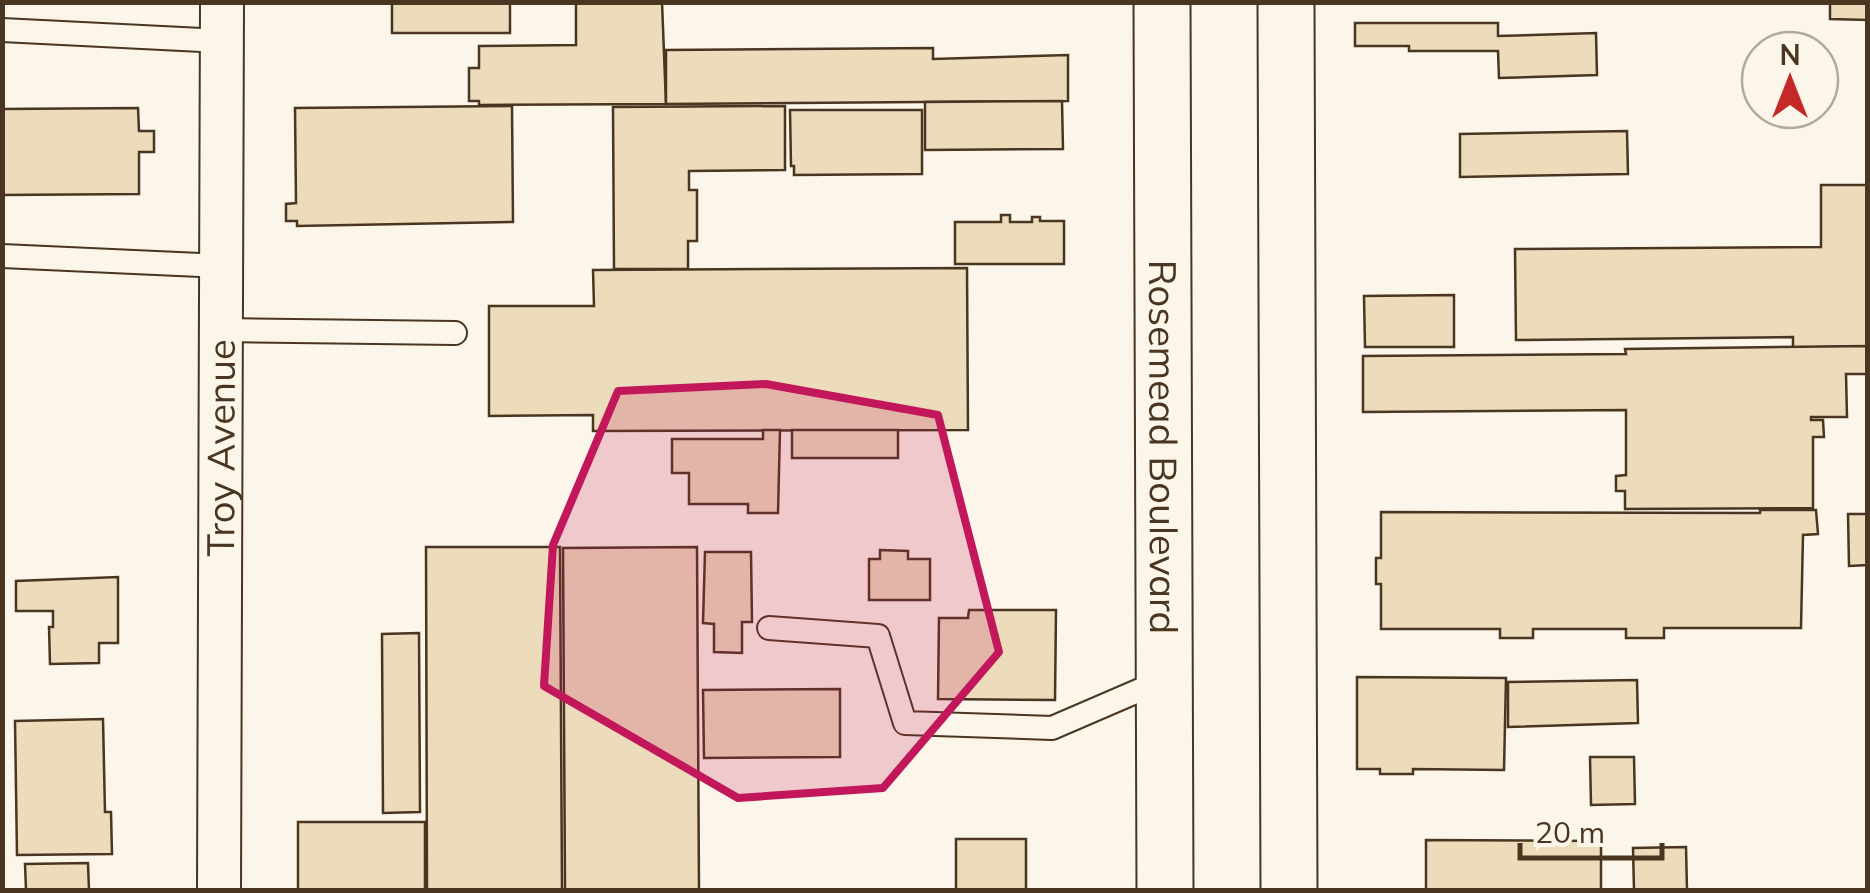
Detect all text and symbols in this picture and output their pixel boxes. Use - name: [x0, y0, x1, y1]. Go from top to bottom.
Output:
- north arrow: [1740, 30, 1840, 130]
- text: N: [1779, 37, 1801, 72]
- street label: Rosemead Boulevard: [1139, 260, 1188, 634]
- street label: Troy Avenue: [196, 339, 245, 557]
- scale bar: [1520, 798, 1662, 860]
- text: 20 m: [1535, 813, 1605, 851]

